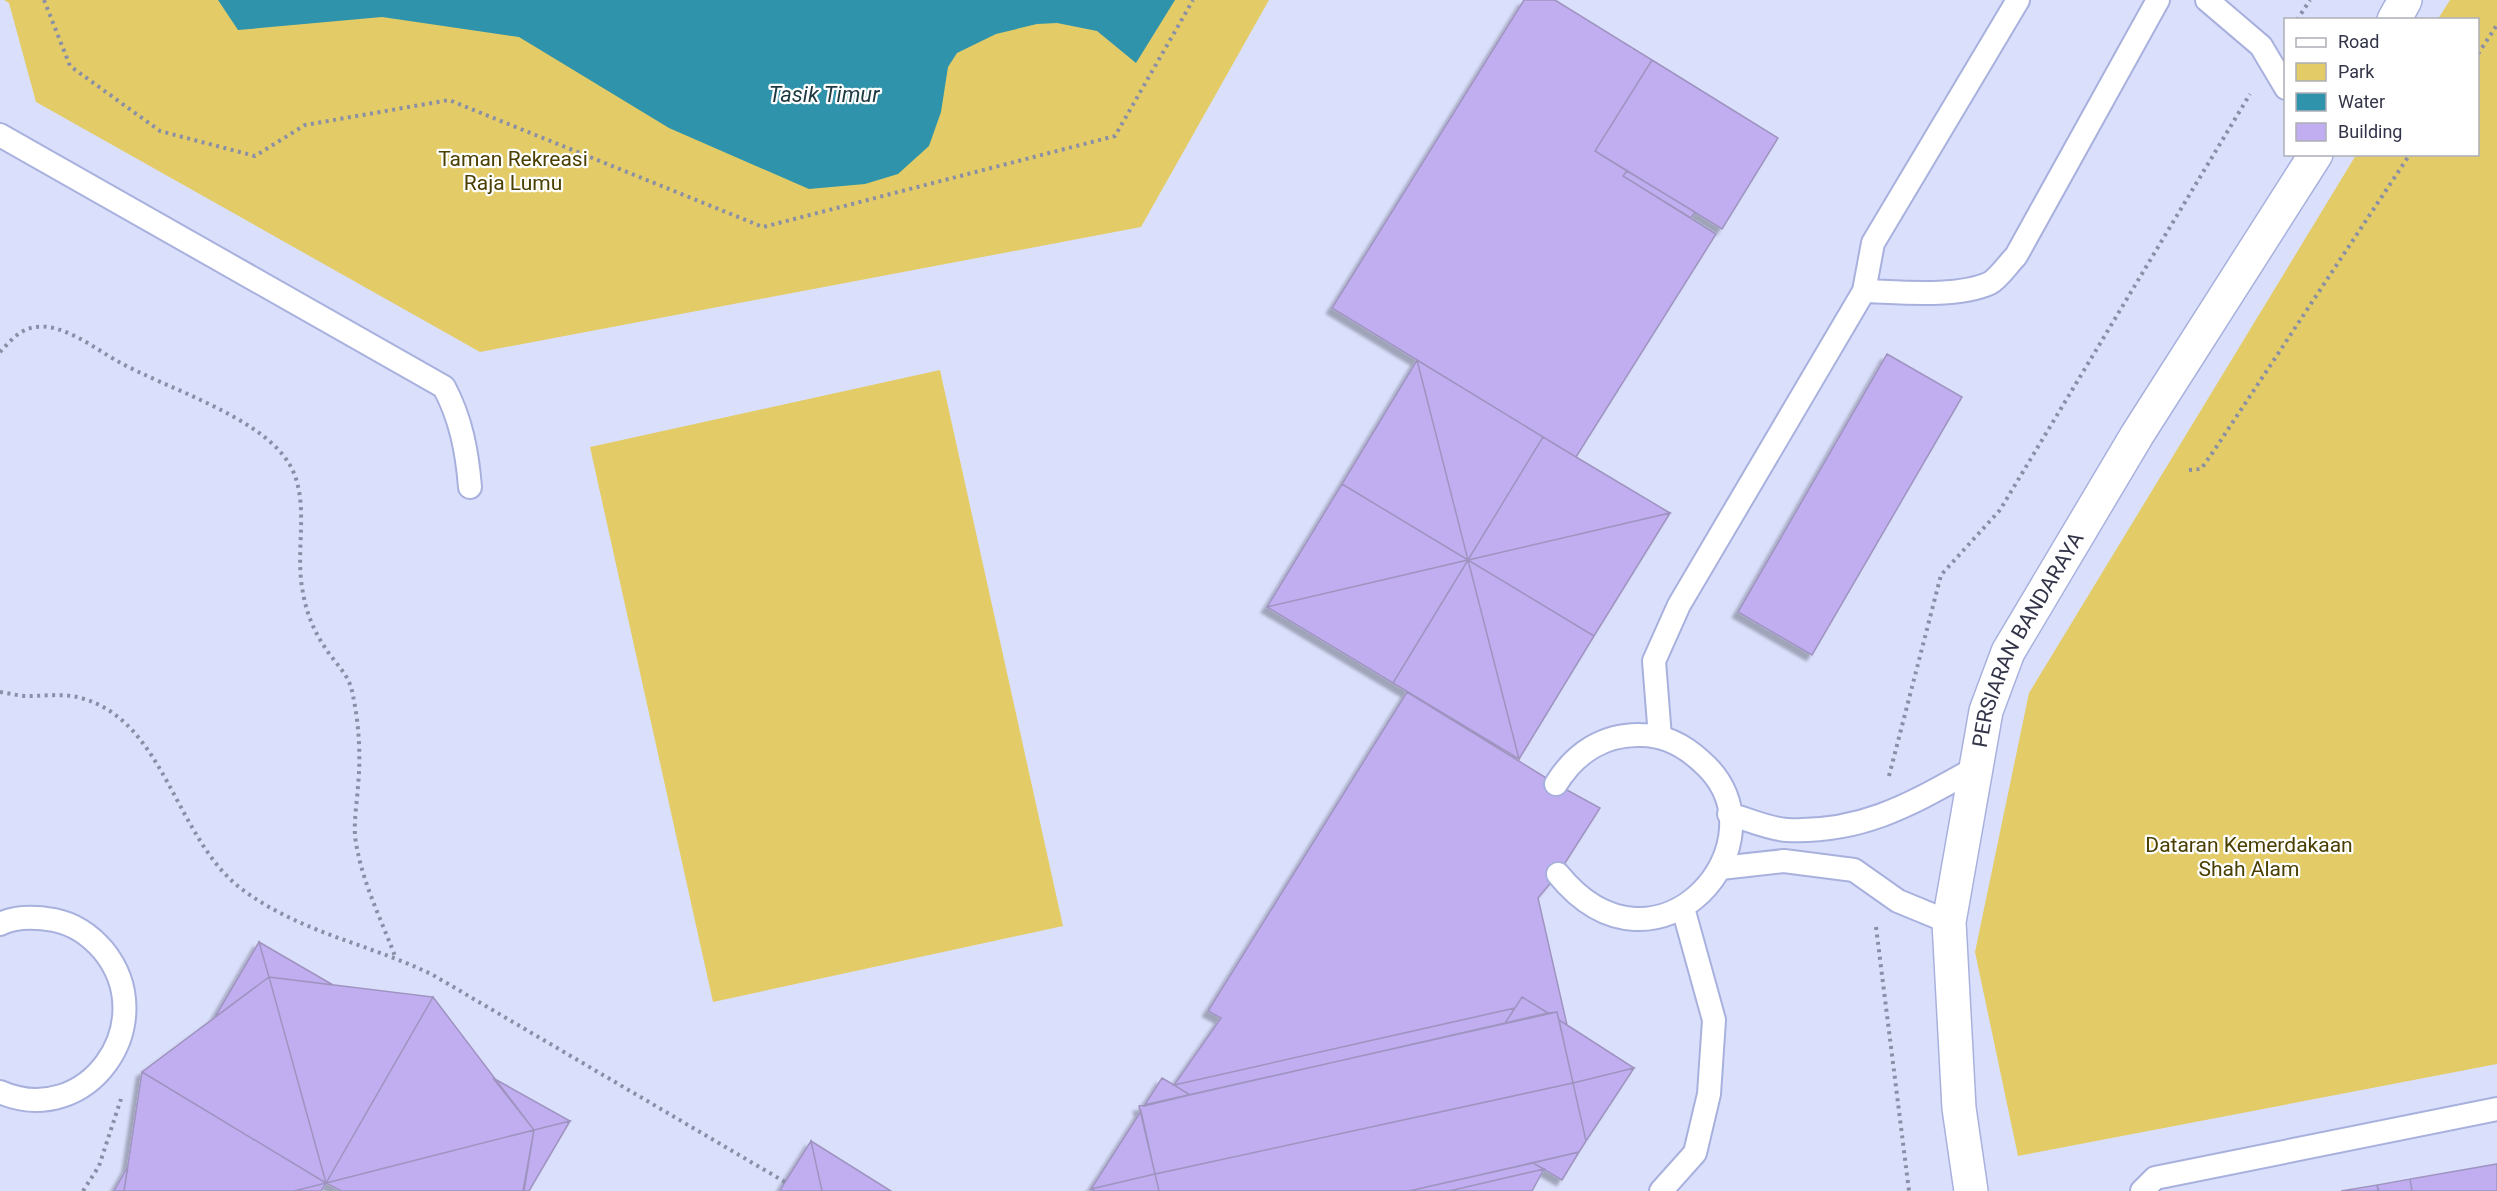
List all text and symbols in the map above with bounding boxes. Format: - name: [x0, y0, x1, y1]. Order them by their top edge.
- legend: [2284, 18, 2479, 156]
- text: Road: [2338, 31, 2379, 52]
- text: Park: [2338, 61, 2375, 82]
- water label: Tasik Timur: [769, 82, 880, 107]
- text: Water: [2338, 91, 2385, 112]
- text: Building: [2338, 121, 2402, 142]
- park label: Taman Rekreasi Raja Lumu: [438, 147, 588, 195]
- street label: PERSIARAN BANDARAYA: [1968, 528, 2089, 749]
- park label: Dataran Kemerdakaan Shah Alam: [2145, 833, 2353, 881]

